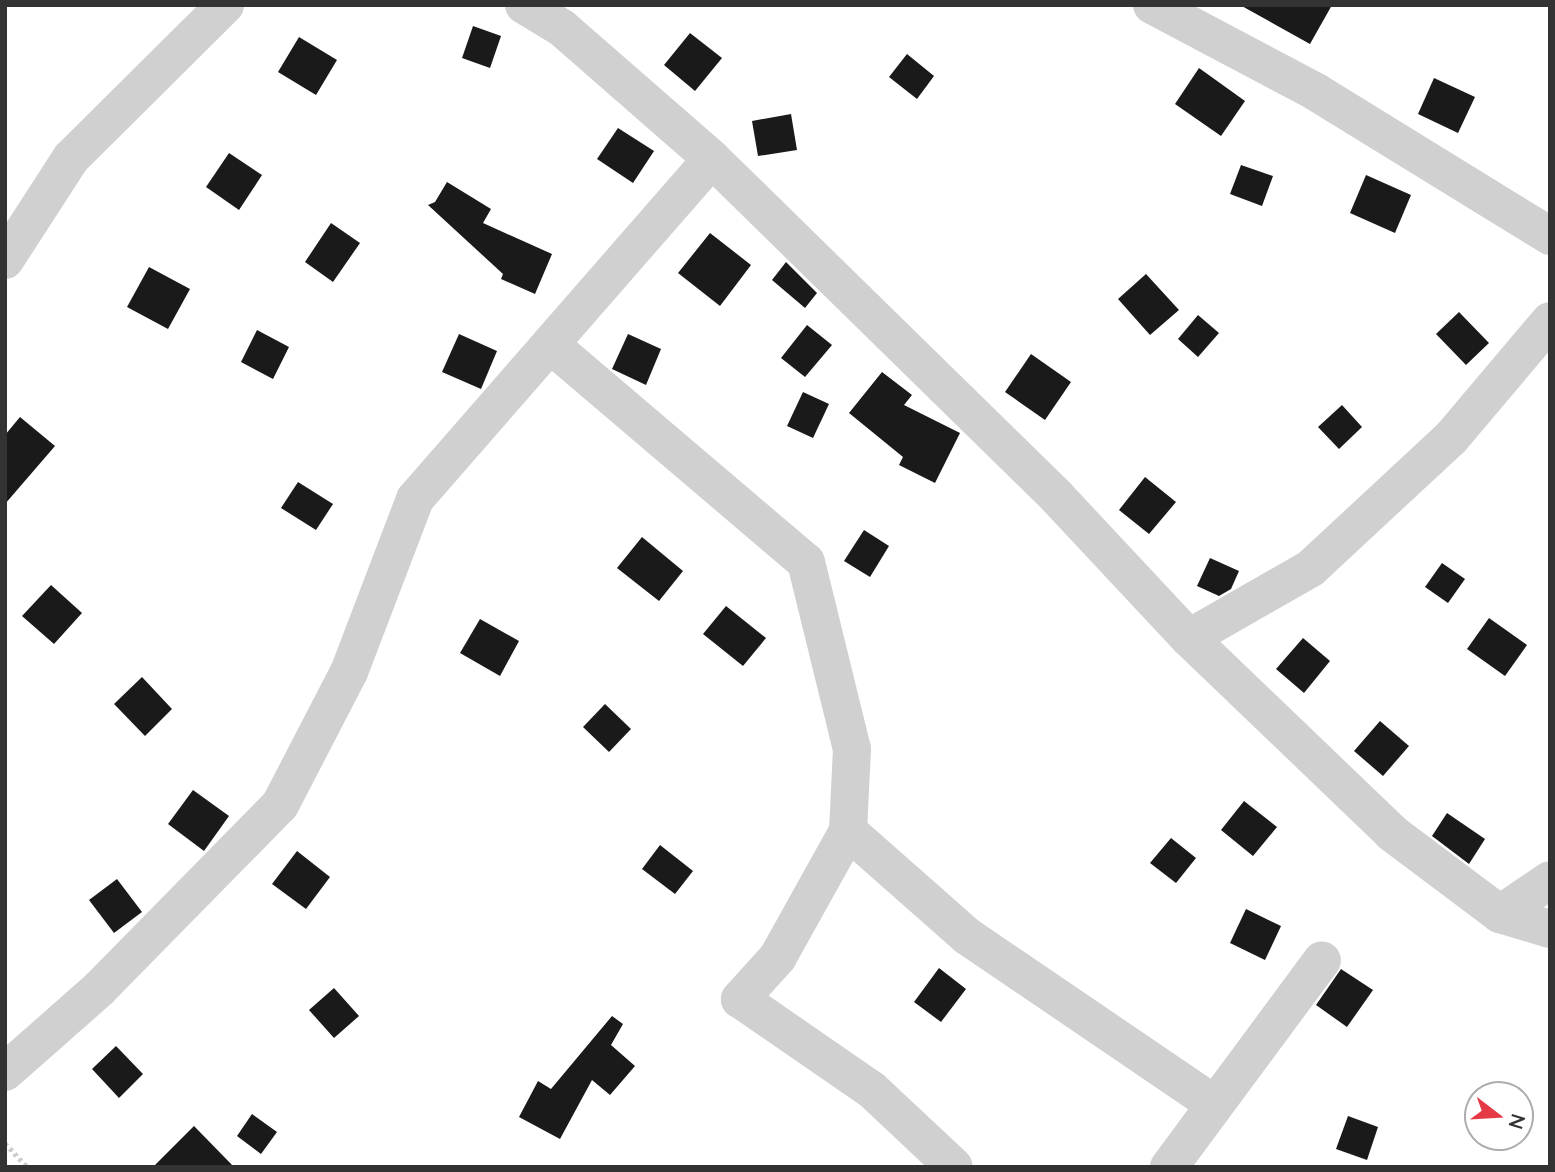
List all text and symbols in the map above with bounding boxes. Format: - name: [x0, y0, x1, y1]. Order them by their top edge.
- north arrow: [1464, 1081, 1534, 1151]
- text: N: [1505, 1111, 1531, 1132]

